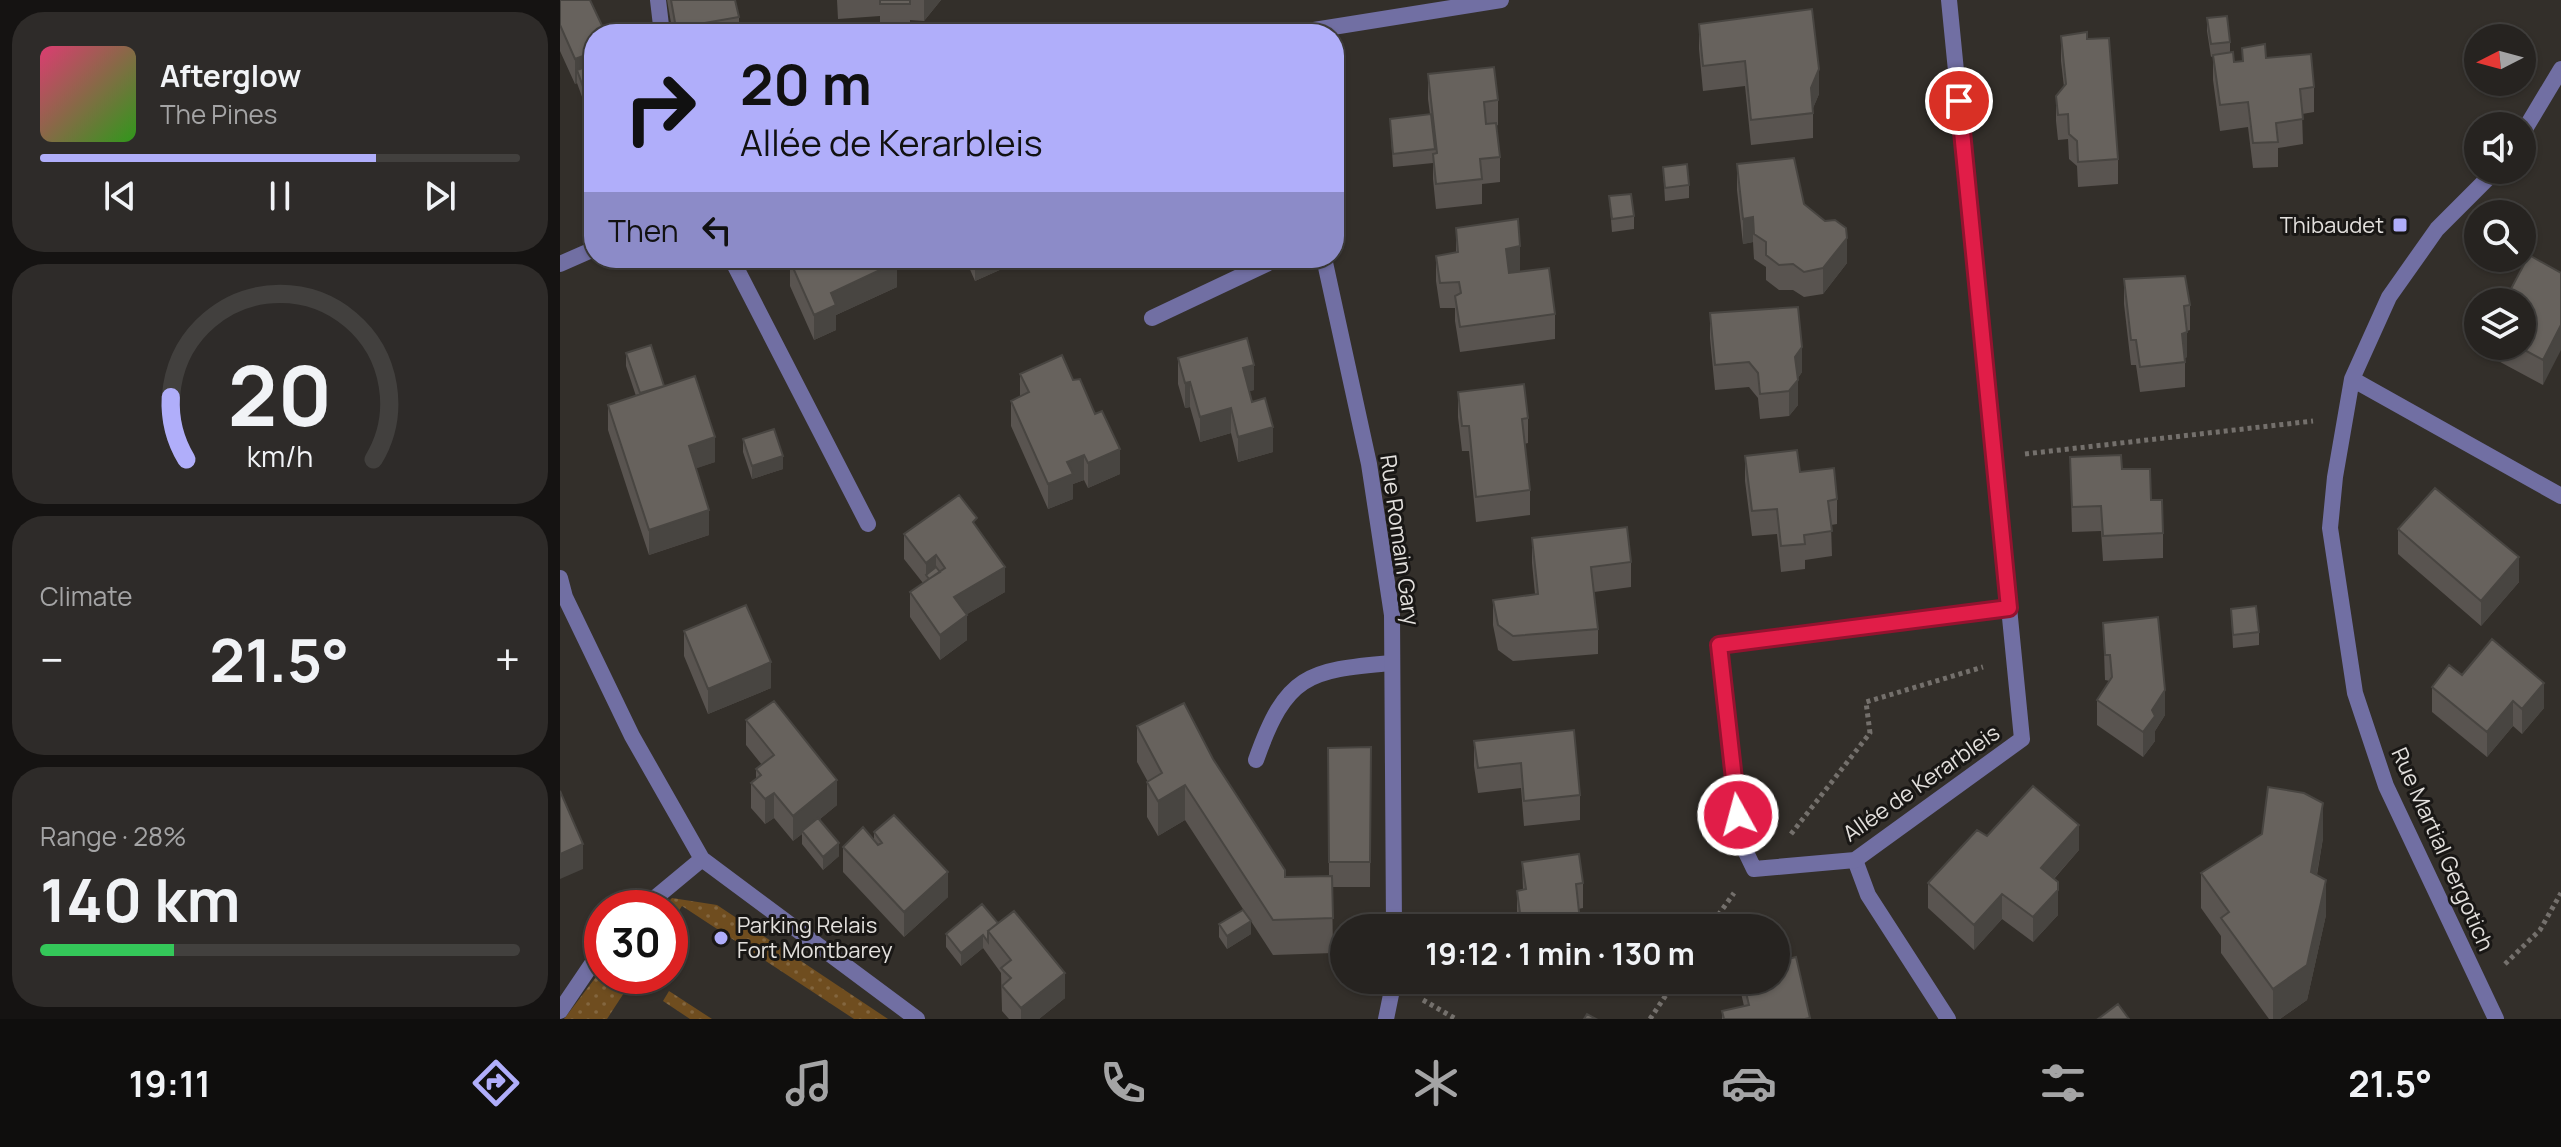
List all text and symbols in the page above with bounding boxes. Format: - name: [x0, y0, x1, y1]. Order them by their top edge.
- north arrow: [2464, 24, 2536, 96]
- map controls: [2464, 24, 2536, 360]
- text: 20 m: [740, 45, 872, 122]
- text: Afterglow: [160, 55, 301, 96]
- icon: right: [608, 56, 712, 160]
- pin: [1925, 67, 1993, 135]
- icon: arrive: [1937, 79, 1981, 123]
- text: The Pines: [160, 96, 277, 132]
- button: sound: [2464, 112, 2536, 184]
- text: Allée de Kerarbleis: [740, 118, 1043, 167]
- icon: previous: [98, 174, 142, 218]
- icon: pause: [258, 174, 302, 218]
- icon: next: [418, 174, 462, 218]
- button: search: [2464, 200, 2536, 272]
- icon: left: [695, 208, 739, 252]
- text: Then: [608, 210, 679, 251]
- place label: Thibaudet: [2280, 210, 2384, 240]
- marker: Thibaudet: [2391, 216, 2409, 234]
- button: layers: [2464, 288, 2536, 360]
- text: 20: [228, 336, 332, 450]
- text: km/h: [247, 437, 313, 476]
- street label: Rue Romain Gary: [1373, 453, 1427, 627]
- text: Climate: [40, 578, 132, 614]
- text: 21.5°: [209, 618, 349, 700]
- text: −: [40, 629, 64, 689]
- text: +: [495, 629, 520, 689]
- street label: Allée de Kerarbleis: [1837, 718, 2005, 848]
- street label: Rue Martial Gergotich: [2385, 743, 2501, 955]
- position arrow: [1696, 773, 1780, 857]
- text: Range · 28%: [40, 818, 187, 854]
- text: 140 km: [40, 858, 241, 940]
- speed limit sign: 30: [584, 890, 688, 994]
- place label: Parking Relais Fort Montbarey: [737, 910, 893, 965]
- marker: Parking Relais Fort Montbarey: [712, 929, 730, 947]
- text: 19:12 · 1 min · 130 m: [1425, 933, 1695, 974]
- icon: directions: [468, 1055, 524, 1111]
- icon: music: [781, 1055, 837, 1111]
- icon: phone: [1095, 1055, 1151, 1111]
- icon: climate: [1408, 1055, 1464, 1111]
- icon: car: [1721, 1055, 1777, 1111]
- icon: filters: [2035, 1055, 2091, 1111]
- text: 19:11: [129, 1059, 211, 1108]
- text: 21.5°: [2348, 1059, 2432, 1108]

